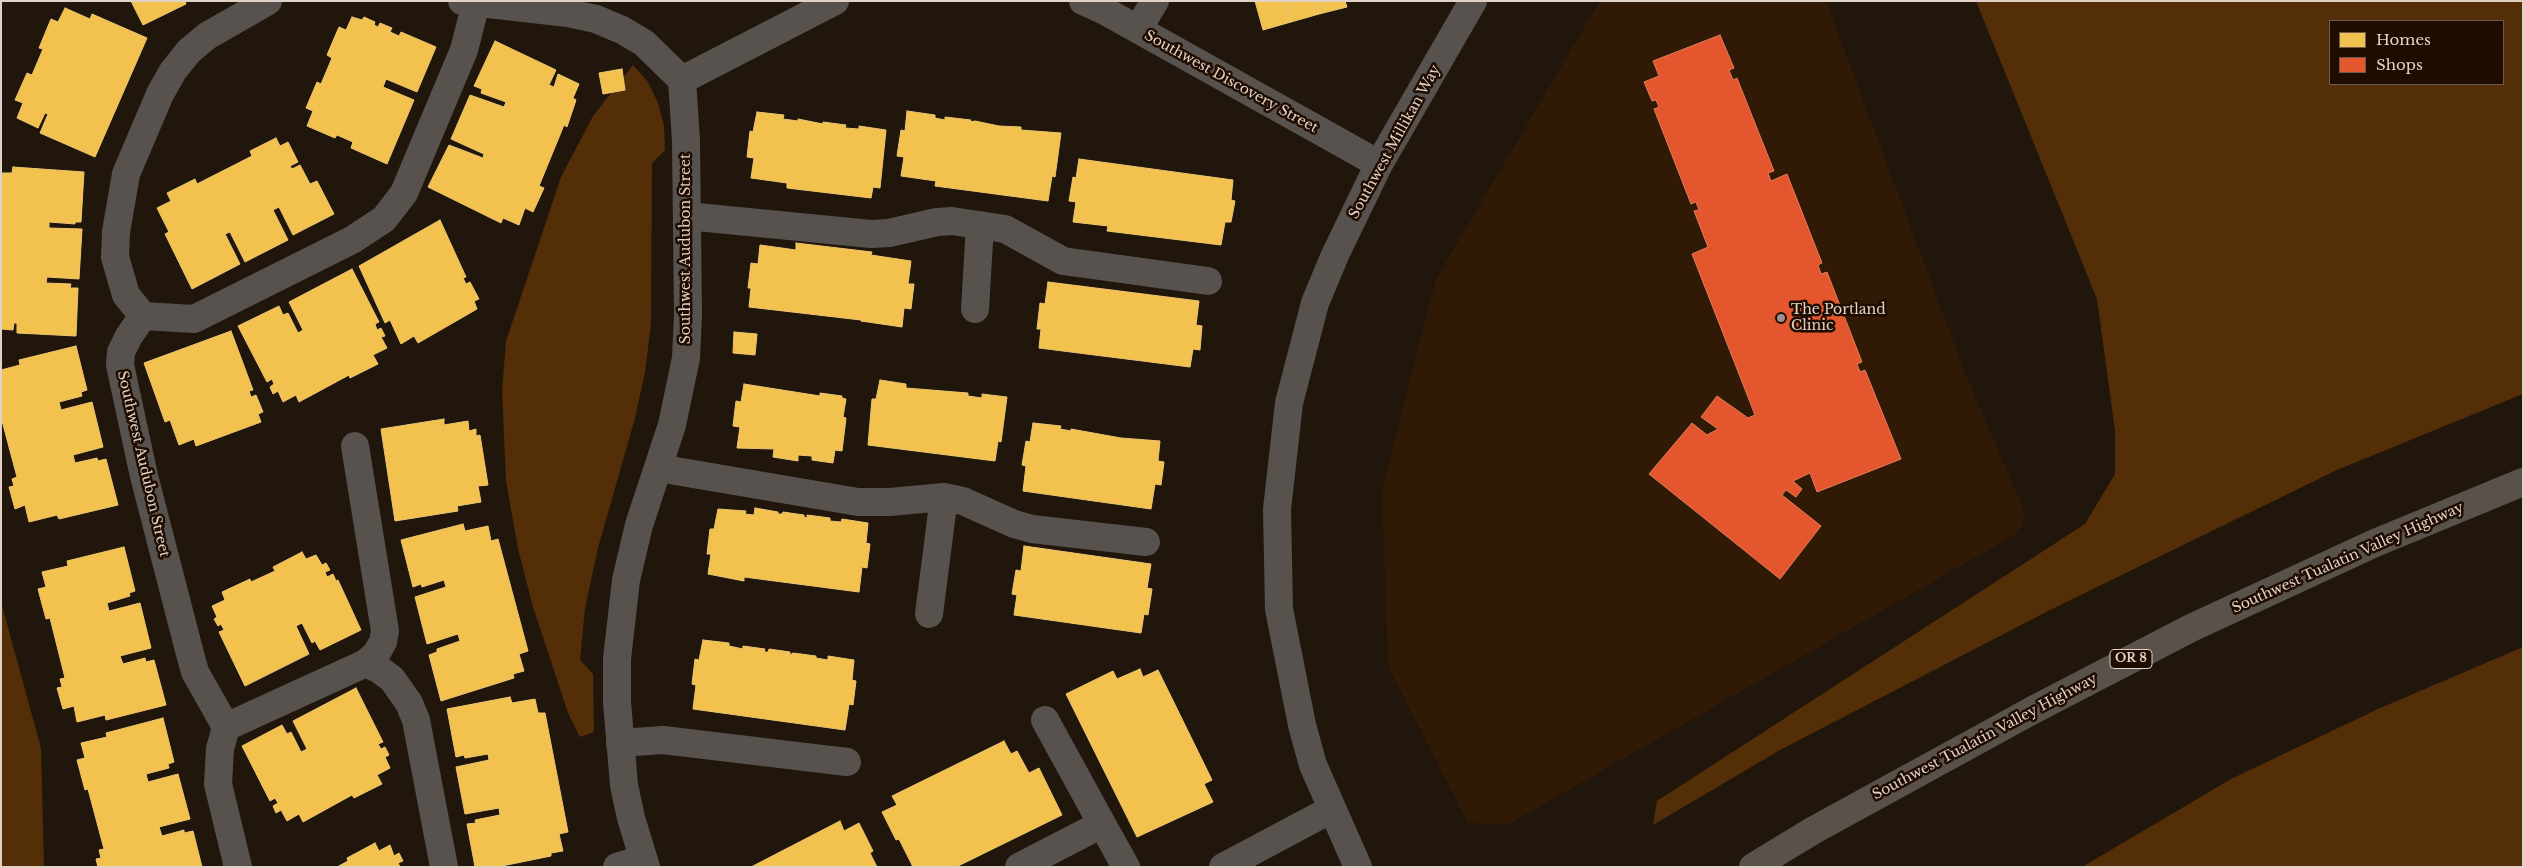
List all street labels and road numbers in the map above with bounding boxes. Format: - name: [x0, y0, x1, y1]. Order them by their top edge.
- street label: Southwest Discovery Street: [1141, 27, 1321, 137]
- street label: Southwest Millikan Way: [1346, 62, 1444, 222]
- street label: Southwest Audubon Street: [678, 154, 694, 344]
- street label: Southwest Audubon Street: [113, 369, 173, 559]
- street label: Southwest Tualatin Valley Highway: [2229, 499, 2467, 617]
- road number: OR 8: [2110, 650, 2152, 669]
- street label: Southwest Tualatin Valley Highway: [1870, 670, 2100, 804]

